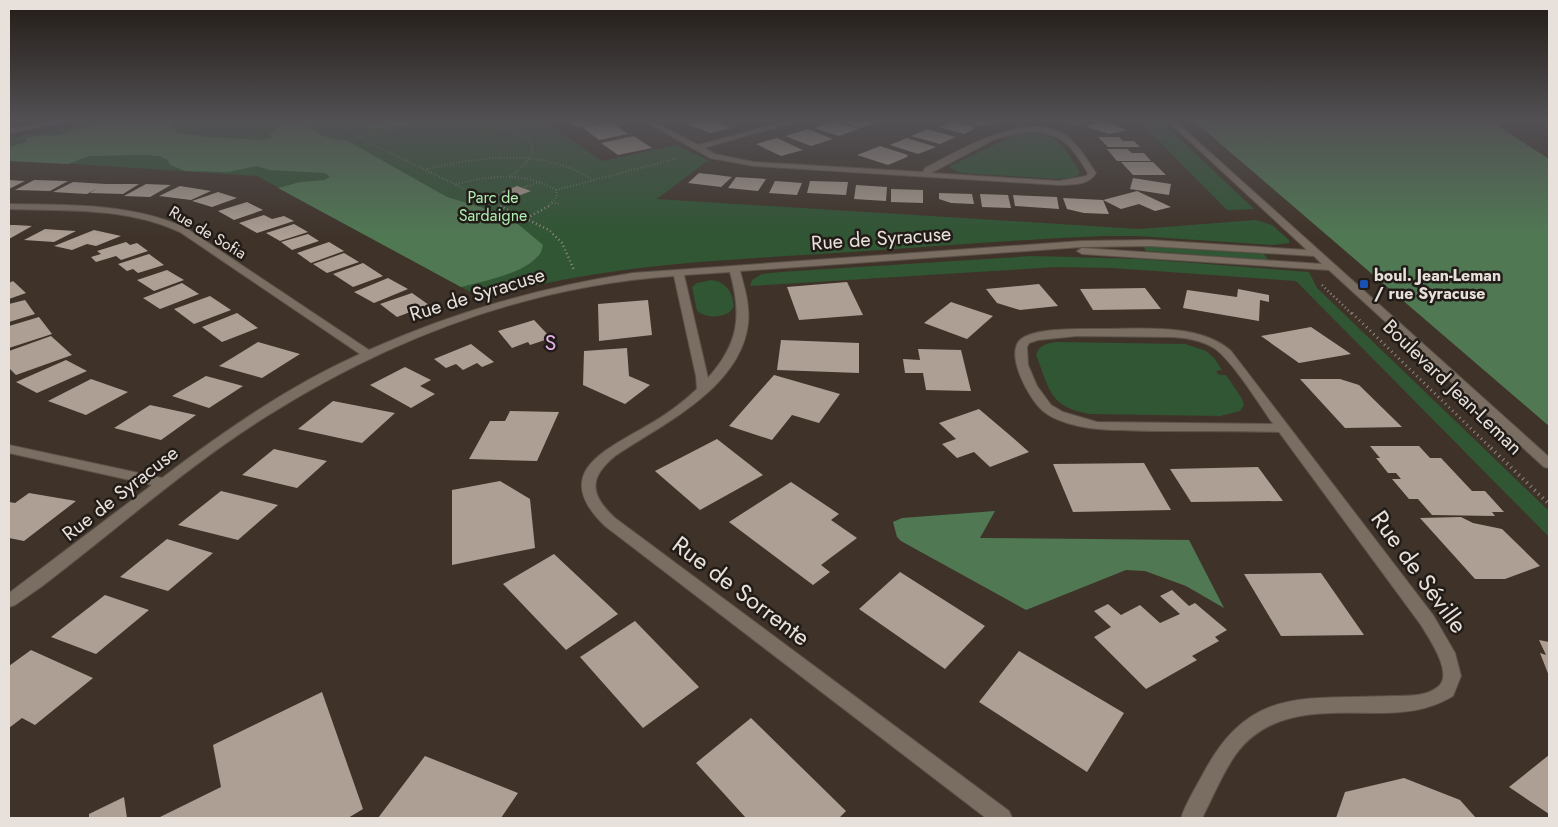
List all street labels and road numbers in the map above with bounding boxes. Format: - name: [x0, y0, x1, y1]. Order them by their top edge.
- street label: Rue de Sofia: [165, 200, 251, 265]
- street label: Rue de Syracuse: [810, 219, 952, 258]
- street label: Rue de Syracuse: [406, 260, 549, 329]
- street label: Boulevard Jean-Leman: [1376, 313, 1529, 462]
- street label: Rue de Syracuse: [56, 439, 185, 548]
- street label: Rue de Séville: [1363, 503, 1476, 640]
- street label: Rue de Sorrente: [665, 527, 817, 654]

